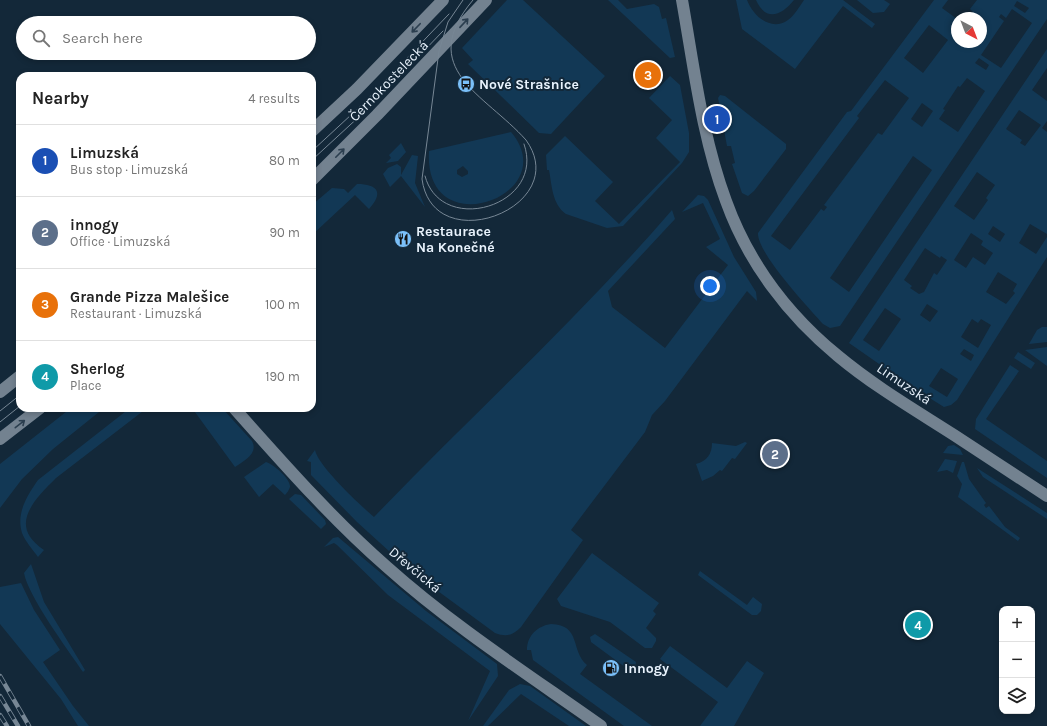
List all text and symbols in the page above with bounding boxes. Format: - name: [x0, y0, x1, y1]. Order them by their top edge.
- north arrow: [951, 12, 987, 48]
- search box: [16, 16, 316, 60]
- one-way arrow: [459, 19, 468, 29]
- one-way arrow: [411, 23, 421, 33]
- icon: search: [30, 27, 52, 49]
- text: Search here: [62, 29, 143, 47]
- street label: Černokostelecká: [346, 37, 432, 125]
- pin: 3: [635, 60, 661, 90]
- bus stop icon: Nové Strašnice: [456, 74, 476, 94]
- place label: Nové Strašnice: [479, 76, 579, 93]
- text: Nearby: [32, 88, 89, 108]
- text: 4 results: [248, 91, 300, 106]
- pin: 1: [704, 104, 730, 134]
- text: Limuzská: [70, 144, 139, 162]
- one-way arrow: [335, 148, 345, 158]
- text: 1: [43, 153, 47, 168]
- text: 80 m: [269, 153, 300, 168]
- text: Bus stop · Limuzská: [70, 162, 188, 177]
- text: innogy: [70, 216, 119, 234]
- place label: Restaurace Na Konečné: [416, 223, 495, 256]
- text: 2: [41, 225, 49, 240]
- text: 90 m: [269, 225, 300, 240]
- restaurant icon: Restaurace Na Konečné: [393, 229, 413, 249]
- text: Office · Limuzská: [70, 234, 171, 249]
- your location: [700, 276, 720, 296]
- text: Grande Pizza Malešice: [70, 288, 229, 306]
- text: 3: [41, 297, 49, 312]
- text: 100 m: [265, 297, 300, 312]
- text: Restaurant · Limuzská: [70, 306, 202, 321]
- text: Sherlog: [70, 360, 125, 378]
- street label: Limuzská: [874, 360, 934, 408]
- text: 4: [41, 369, 49, 384]
- text: 190 m: [265, 369, 300, 384]
- text: Place: [70, 378, 101, 393]
- one-way arrow: [15, 419, 26, 428]
- pin: 2: [762, 439, 788, 469]
- street label: Dřevčická: [386, 543, 444, 597]
- map controls: [999, 606, 1035, 714]
- button: +: [999, 606, 1035, 642]
- pin: 4: [905, 610, 931, 640]
- button: −: [999, 642, 1035, 678]
- fuel station icon: Innogy: [601, 658, 621, 678]
- place label: Innogy: [624, 660, 669, 677]
- button: layers: [999, 678, 1035, 714]

